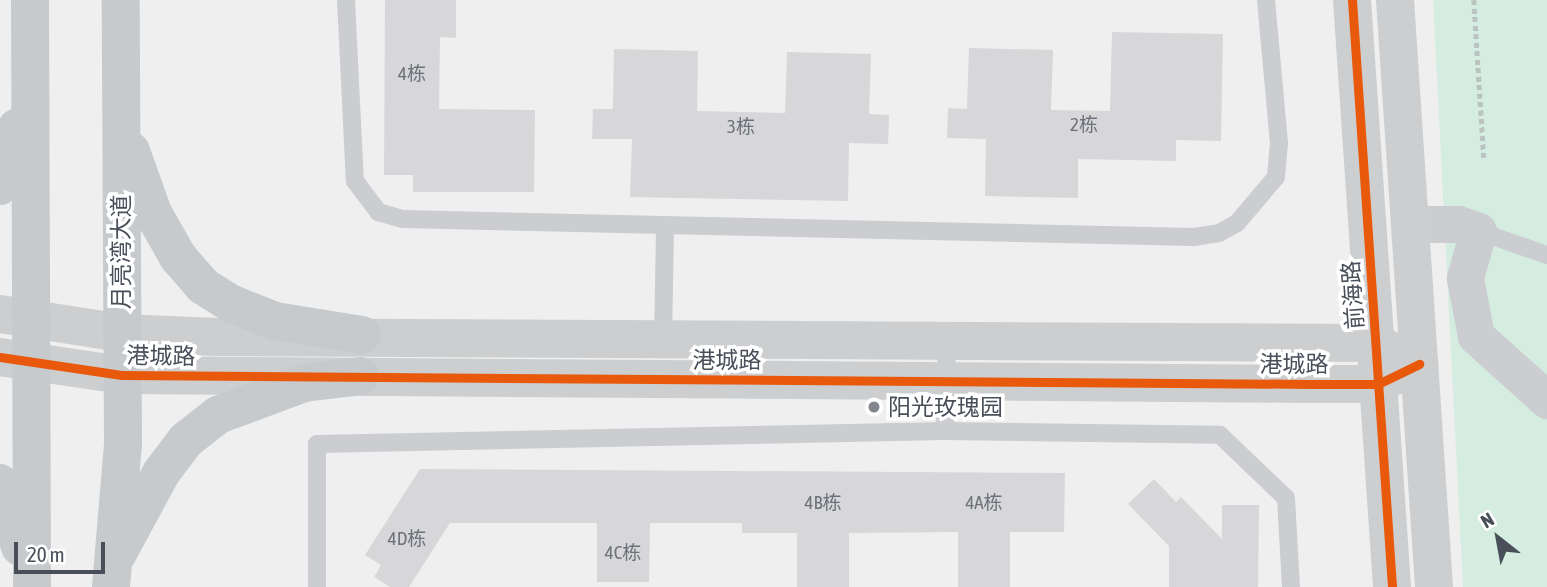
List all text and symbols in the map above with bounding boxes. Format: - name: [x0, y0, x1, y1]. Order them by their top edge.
- house number: 4栋: [398, 63, 426, 85]
- house number: 2栋: [1070, 114, 1098, 136]
- house number: 3栋: [727, 116, 755, 138]
- street label: 月亮湾大道: [107, 195, 135, 309]
- street label: 前海路: [1337, 260, 1369, 330]
- street label: 港城路: [126, 342, 196, 370]
- street label: 港城路: [693, 346, 761, 374]
- street label: 港城路: [1260, 350, 1328, 378]
- place label: 阳光玫瑰园: [888, 393, 1003, 421]
- marker: 阳光玫瑰园: [866, 399, 882, 415]
- house number: 4B栋: [805, 492, 841, 514]
- house number: 4A栋: [965, 492, 1003, 514]
- north arrow: [1463, 503, 1533, 573]
- text: N: [1477, 508, 1498, 532]
- scale bar: [18, 528, 108, 572]
- house number: 4D栋: [388, 528, 426, 550]
- text: 20 m: [27, 542, 65, 566]
- house number: 4C栋: [605, 542, 641, 564]

